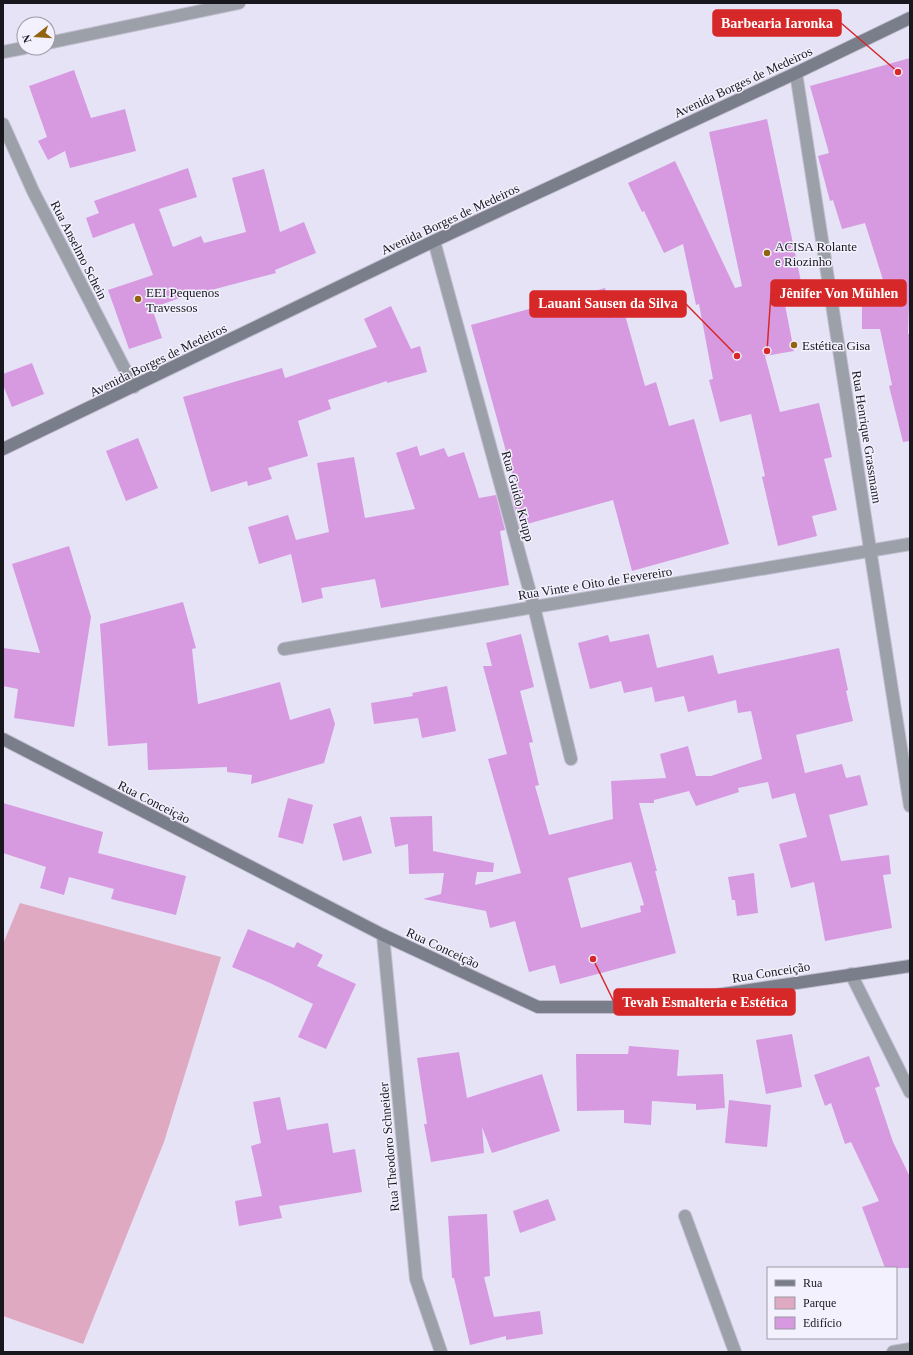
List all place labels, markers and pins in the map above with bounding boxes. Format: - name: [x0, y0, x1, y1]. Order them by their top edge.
- callout: Barbearia Iaronka: [713, 10, 841, 36]
- place label: ACISA Rolante e Riozinho: [775, 239, 857, 269]
- marker: ACISA Rolante e Riozinho: [762, 248, 772, 258]
- callout: Jênifer Von Mühlen: [771, 280, 906, 306]
- place label: EEI Pequenos Travessos: [146, 285, 219, 315]
- callout: Lauani Sausen da Silva: [530, 291, 686, 317]
- marker: EEI Pequenos Travessos: [133, 294, 143, 304]
- place label: Estética Gisa: [802, 338, 870, 353]
- marker: Estética Gisa: [789, 340, 799, 350]
- callout: Tevah Esmalteria e Estética: [614, 989, 795, 1015]

